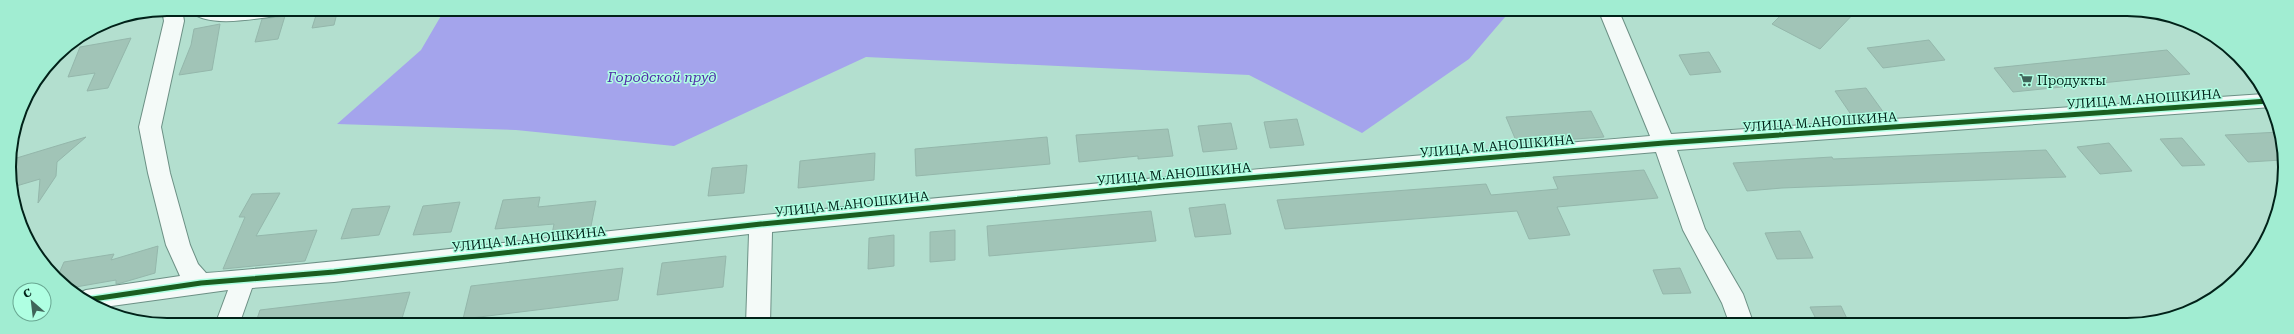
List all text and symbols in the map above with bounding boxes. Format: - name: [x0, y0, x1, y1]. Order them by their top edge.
- water label: Городской пруд: [607, 69, 716, 85]
- supermarket icon: Продукты: [2018, 72, 2034, 88]
- place label: Продукты: [2037, 73, 2106, 88]
- street label: УЛИЦА М.АНОШКИНА: [2067, 86, 2221, 112]
- street label: УЛИЦА М.АНОШКИНА: [1743, 109, 1897, 135]
- street label: УЛИЦА М.АНОШКИНА: [1419, 132, 1575, 160]
- street label: УЛИЦА М.АНОШКИНА: [1096, 160, 1252, 188]
- street label: УЛИЦА М.АНОШКИНА: [774, 188, 930, 220]
- street label: УЛИЦА М.АНОШКИНА: [451, 223, 607, 255]
- north arrow: [12, 282, 52, 322]
- text: С: [21, 286, 34, 301]

